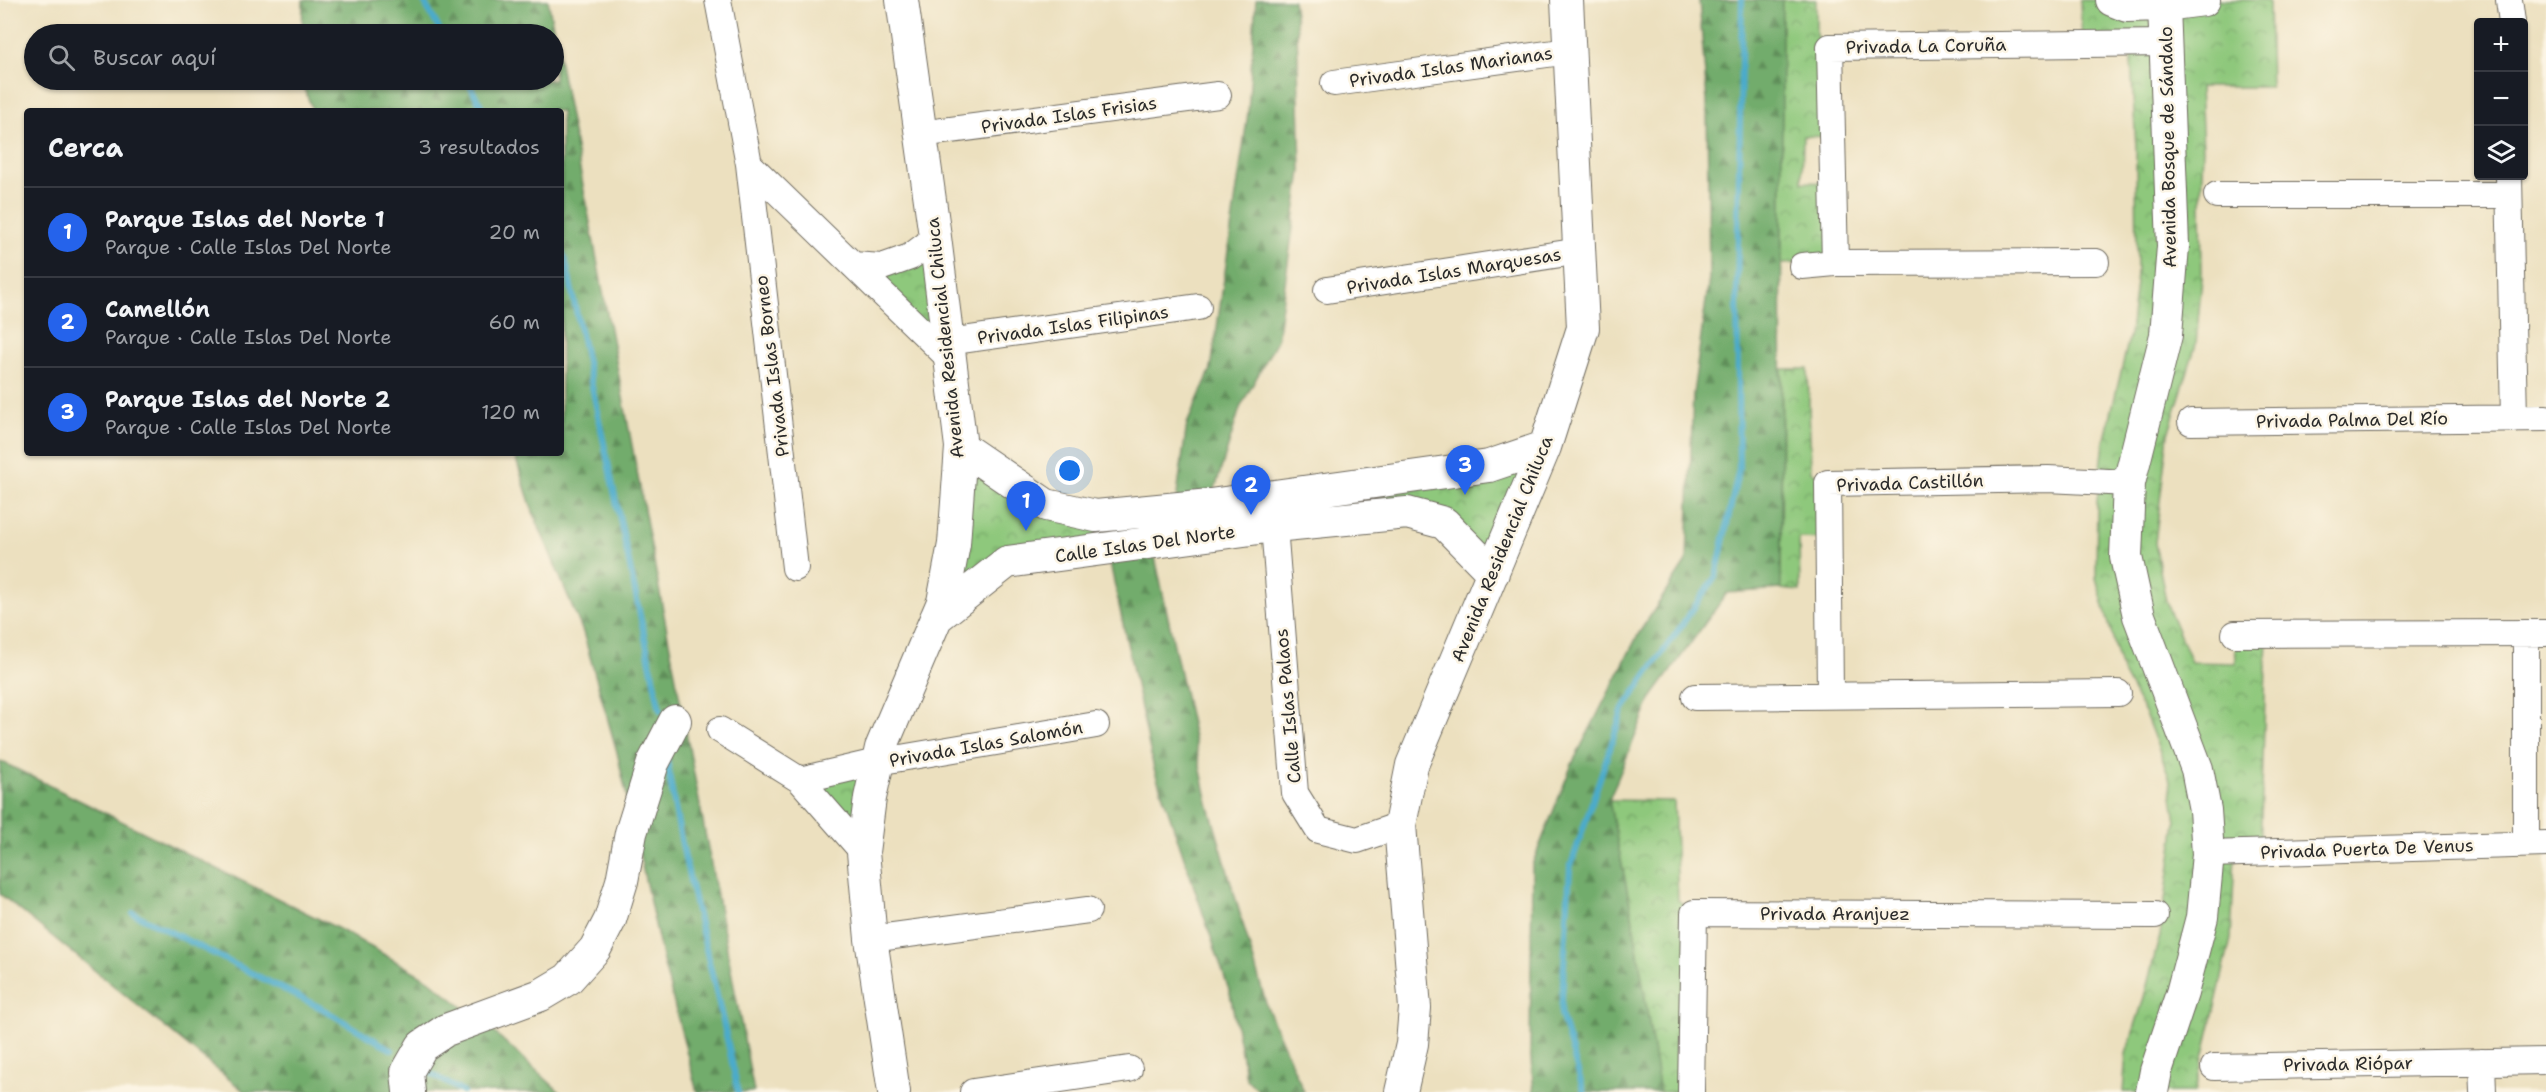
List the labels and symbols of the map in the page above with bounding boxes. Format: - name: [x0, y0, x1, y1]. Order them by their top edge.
- street label: Avenida Bosque de Sándalo: [2154, 26, 2182, 268]
- street label: Privada La Coruña: [1845, 33, 2007, 59]
- street label: Privada Islas Marianas: [1348, 41, 1554, 93]
- street label: Privada Islas Frisias: [980, 91, 1158, 139]
- street label: Avenida Residencial Chiluca: [920, 216, 970, 460]
- street label: Privada Islas Marquesas: [1345, 242, 1563, 300]
- street label: Privada Islas Borneo: [749, 274, 795, 458]
- street label: Privada Islas Filipinas: [976, 300, 1170, 350]
- street label: Privada Palma Del Río: [2256, 406, 2448, 434]
- street label: Avenida Residencial Chiluca: [1445, 432, 1559, 666]
- pin: 3: [1446, 446, 1484, 495]
- your location: [1055, 456, 1084, 485]
- pin: 2: [1232, 466, 1270, 515]
- street label: Privada Castillón: [1836, 468, 1984, 498]
- pin: 1: [1006, 482, 1046, 531]
- street label: Calle Islas Del Norte: [1053, 519, 1237, 569]
- street label: Calle Islas Palaos: [1269, 628, 1307, 784]
- street label: Privada Islas Salomón: [887, 715, 1085, 773]
- street label: Privada Puerta De Venus: [2260, 833, 2474, 865]
- street label: Privada Aranjuez: [1760, 902, 1910, 926]
- street label: Privada Riópar: [2283, 1051, 2413, 1077]

